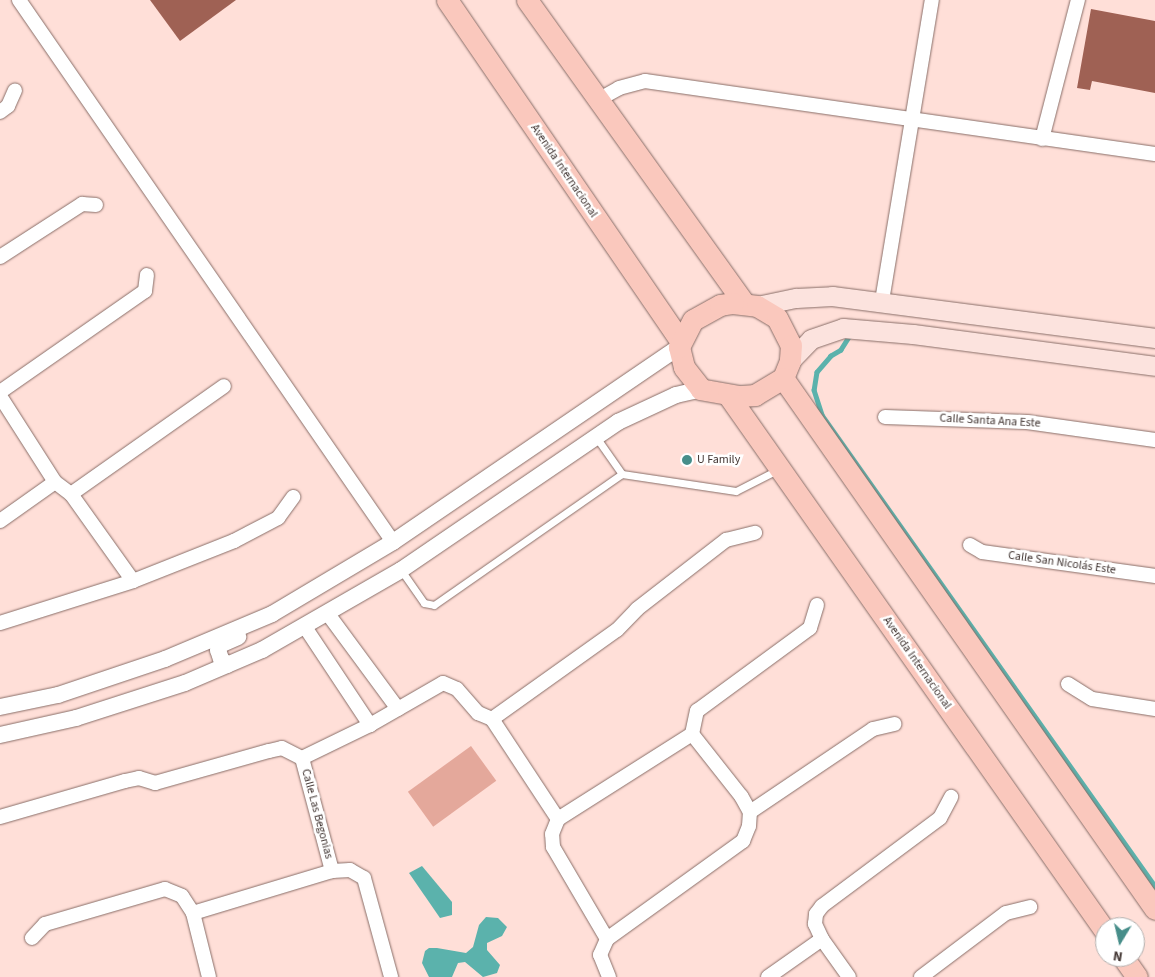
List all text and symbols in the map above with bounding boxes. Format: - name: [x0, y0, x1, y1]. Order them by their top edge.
- street label: Avenida Internacional: [527, 122, 601, 220]
- street label: Calle Santa Ana Este: [939, 411, 1041, 431]
- place label: U Family: [697, 453, 740, 467]
- marker: U Family: [681, 454, 693, 466]
- street label: Calle San Nicolás Este: [1007, 548, 1117, 578]
- street label: Avenida Internacional: [880, 614, 954, 712]
- street label: Calle Las Begonias: [298, 767, 336, 861]
- north arrow: [1095, 917, 1145, 967]
- text: N: [1112, 945, 1124, 966]

